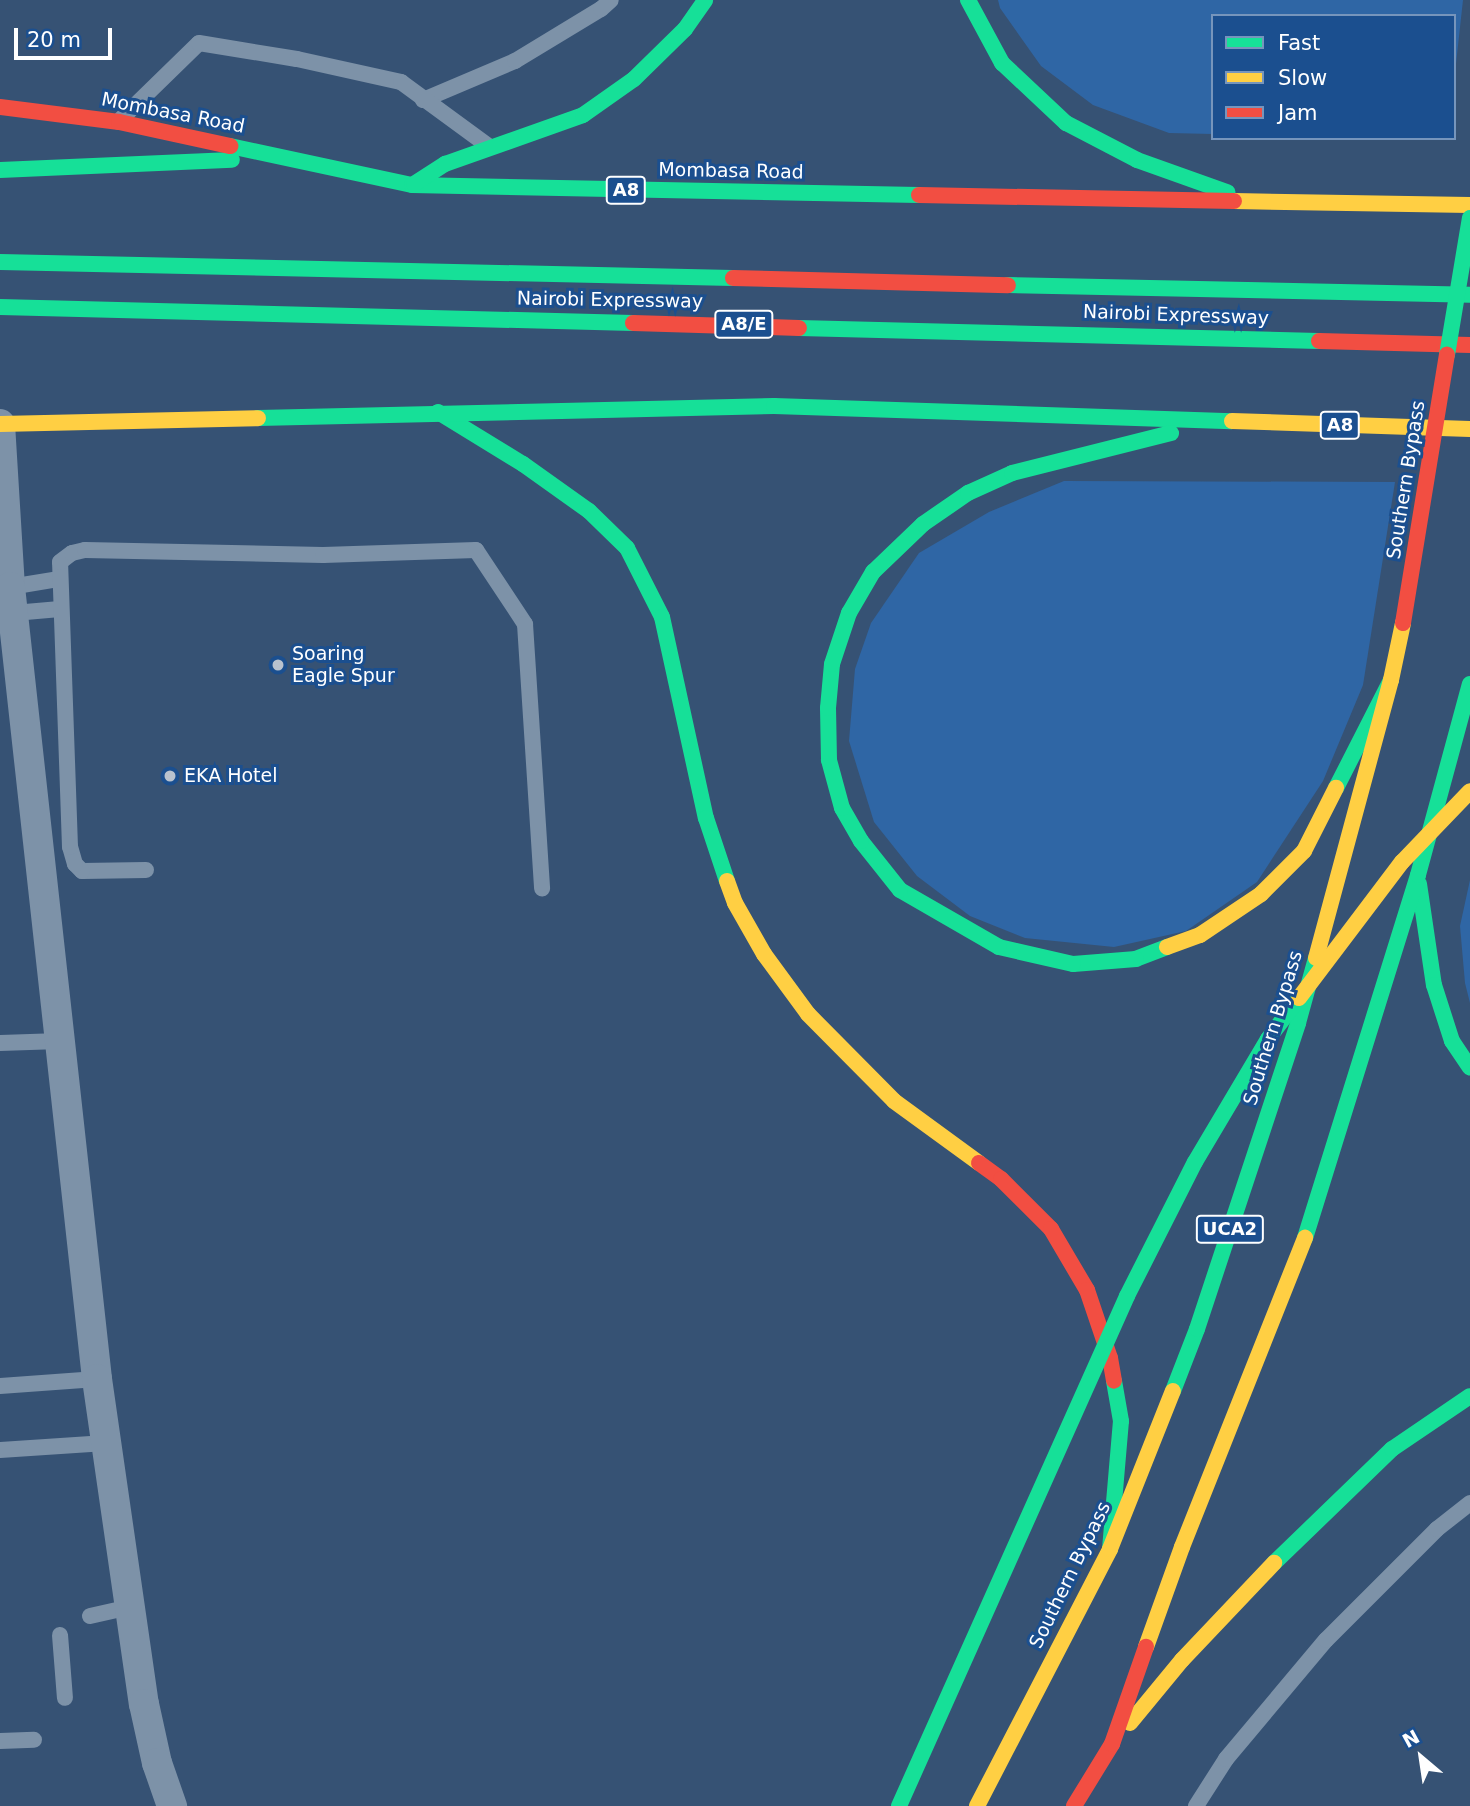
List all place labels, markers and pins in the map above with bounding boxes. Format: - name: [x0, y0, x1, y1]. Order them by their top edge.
- place label: Soaring Eagle Spur: [292, 643, 395, 687]
- marker: Soaring Eagle Spur: [270, 657, 286, 673]
- place label: EKA Hotel: [184, 765, 277, 787]
- marker: EKA Hotel: [162, 768, 178, 784]

